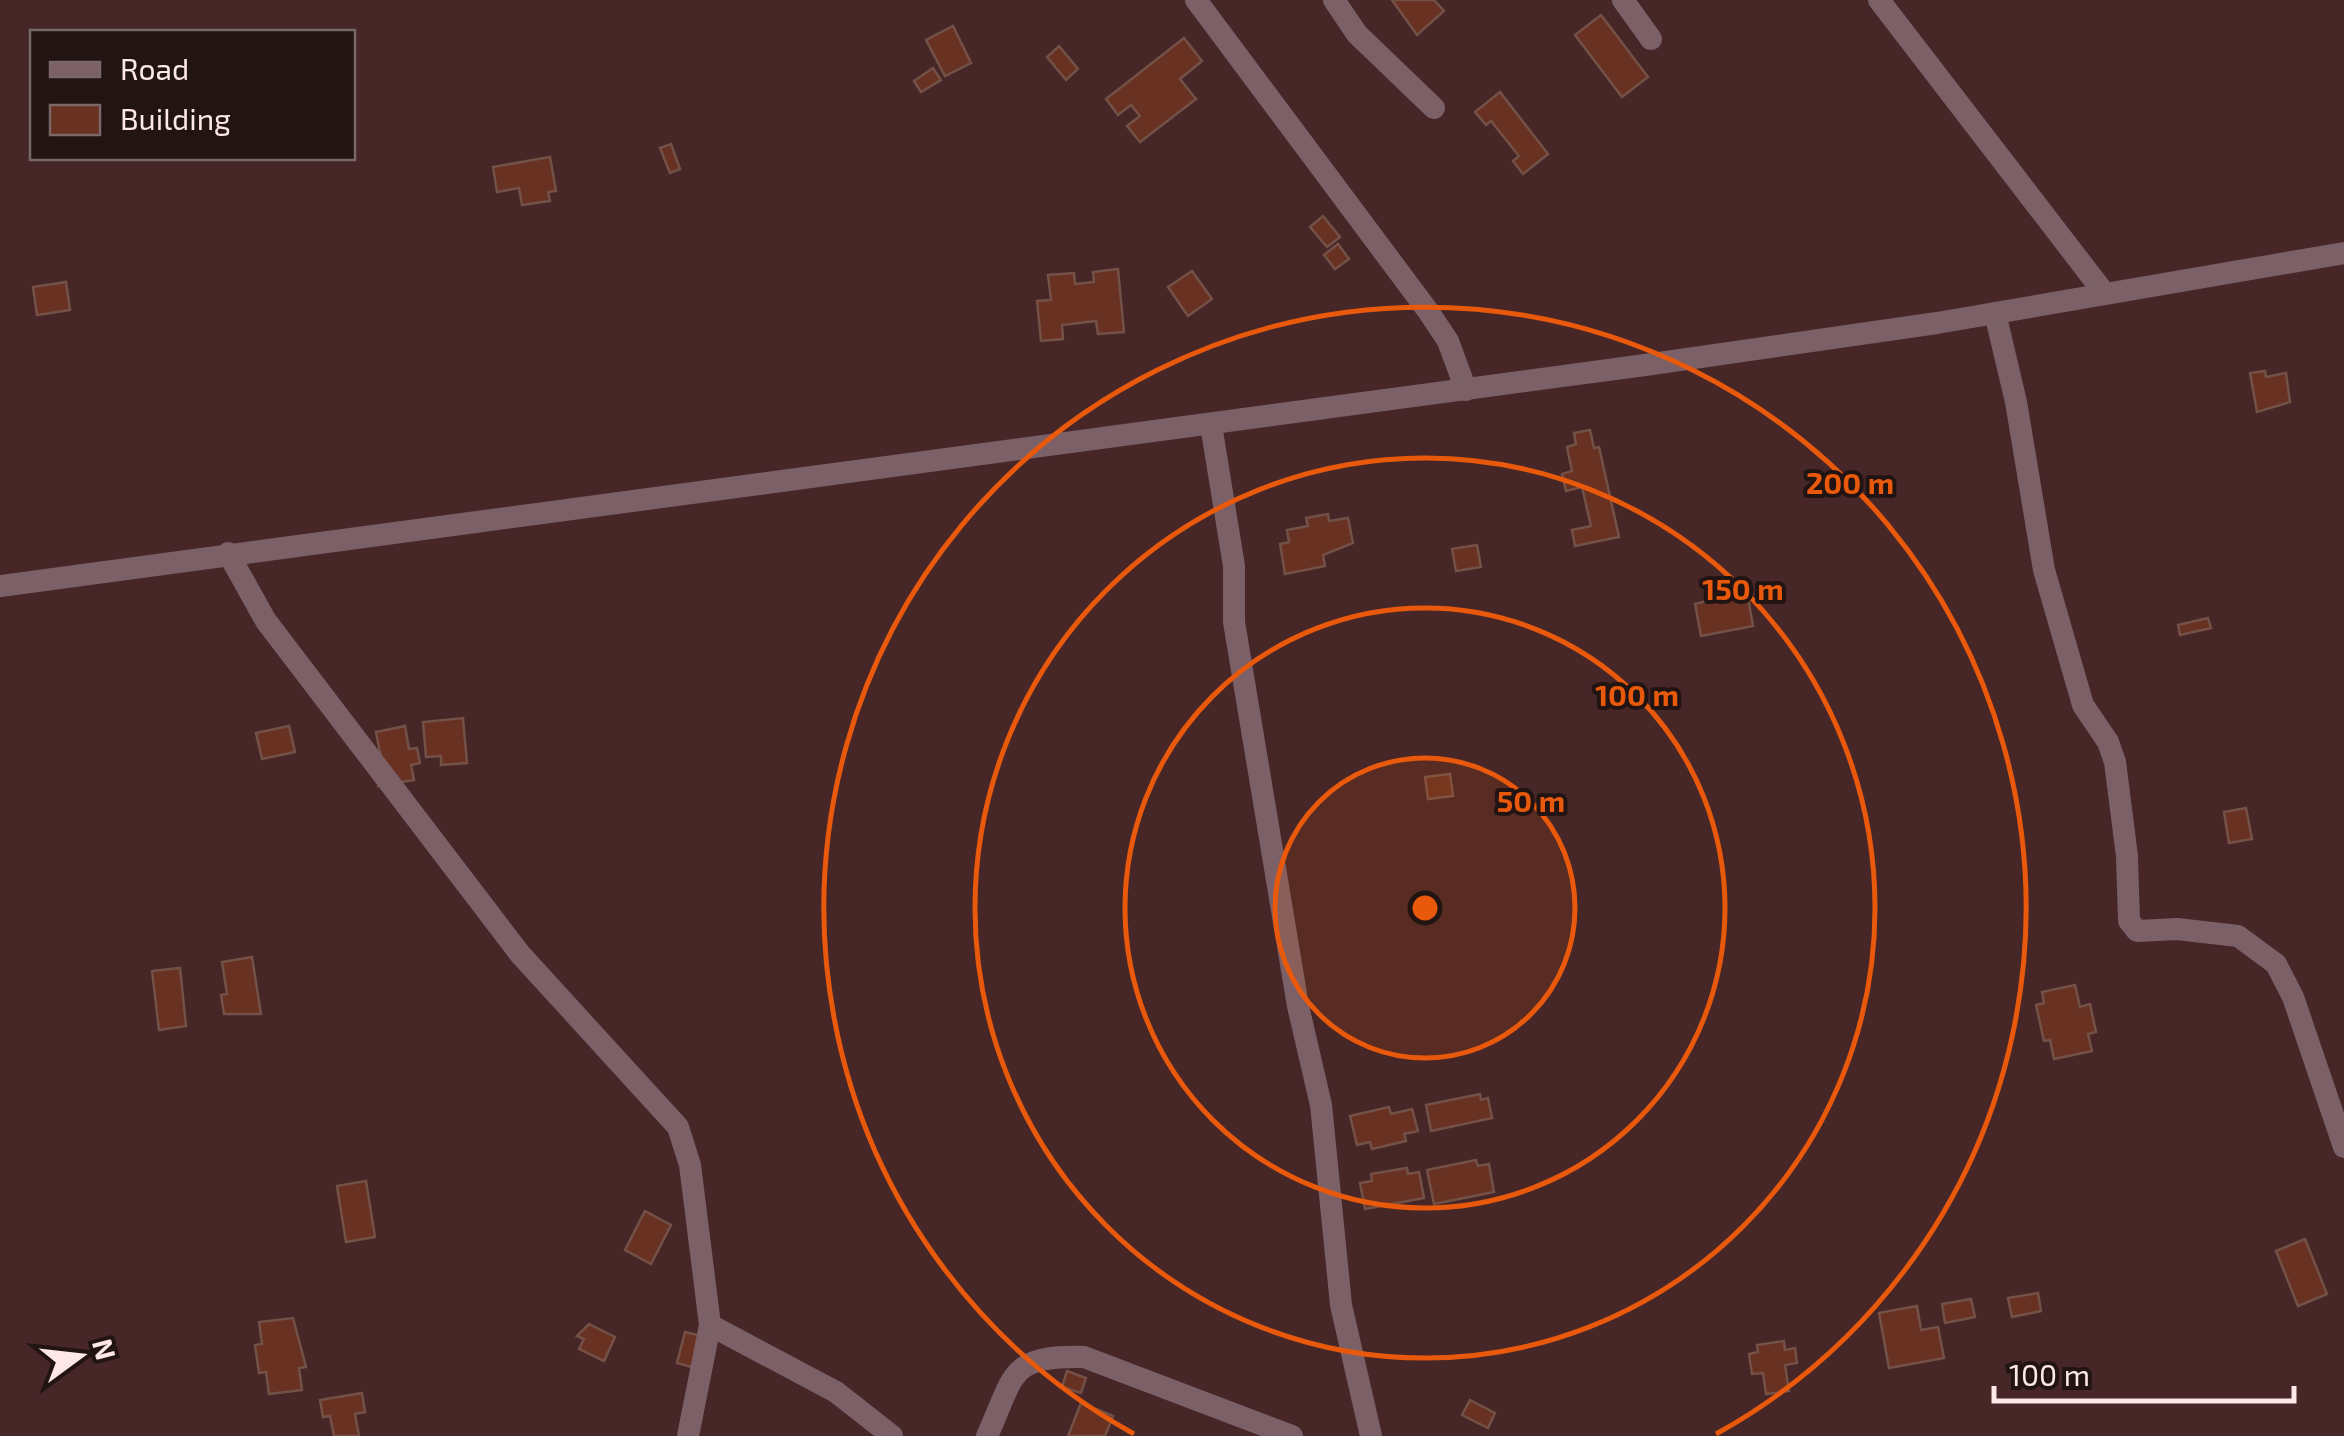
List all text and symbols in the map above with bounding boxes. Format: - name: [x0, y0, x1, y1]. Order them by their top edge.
- legend: [30, 30, 355, 160]
- text: Road: [120, 50, 189, 86]
- text: Building: [120, 100, 231, 136]
- text: 200 m: [1806, 464, 1894, 500]
- text: 150 m: [1702, 570, 1784, 606]
- text: 100 m: [1595, 676, 1679, 712]
- text: 50 m: [1497, 782, 1565, 818]
- centre of rings: [1407, 890, 1443, 926]
- north arrow: [30, 1306, 130, 1406]
- text: N: [86, 1335, 124, 1363]
- scale bar: [1994, 1341, 2294, 1403]
- text: 100 m: [2009, 1356, 2090, 1392]

